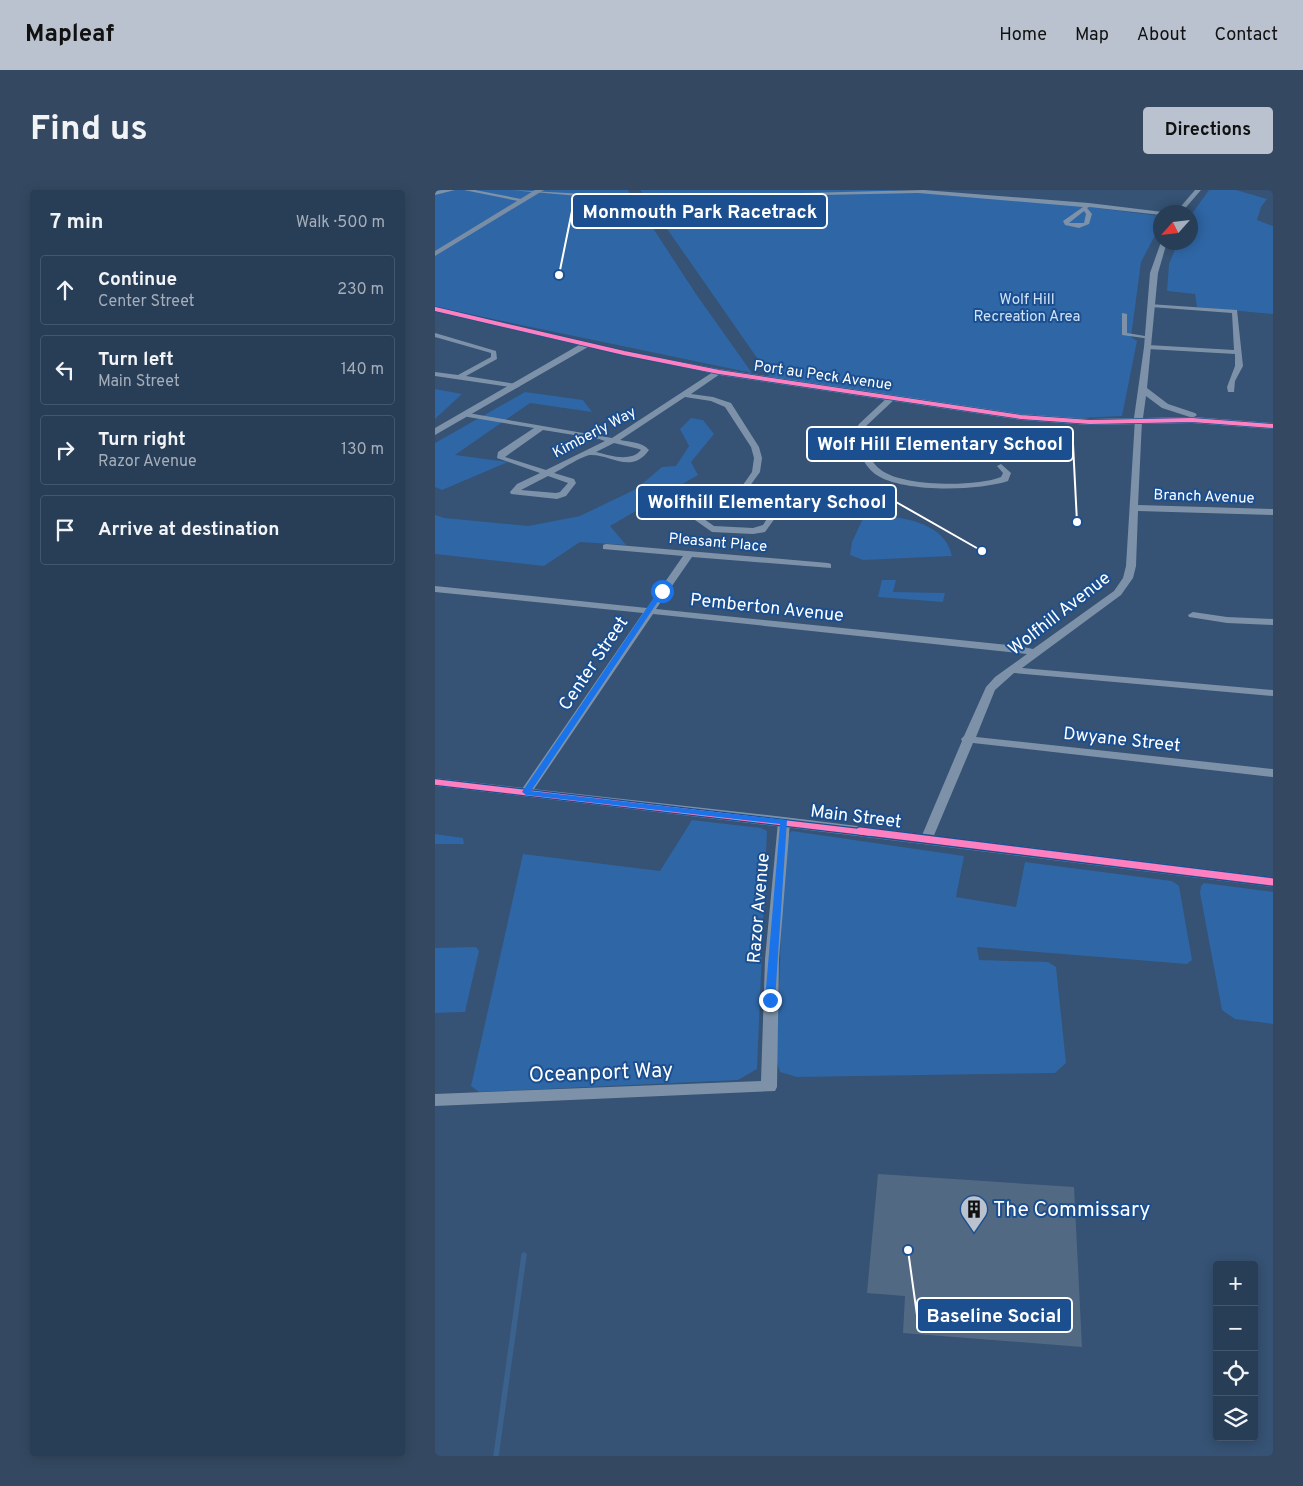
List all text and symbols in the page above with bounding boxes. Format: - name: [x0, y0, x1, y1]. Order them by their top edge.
- text: Mapleaf: [25, 20, 114, 50]
- text: Home: [999, 24, 1047, 47]
- text: Map: [1075, 24, 1109, 47]
- text: About: [1137, 24, 1186, 47]
- text: Contact: [1214, 24, 1278, 47]
- button: Directions: [1143, 107, 1273, 154]
- text: Find us: [30, 108, 148, 152]
- callout: Monmouth Park Racetrack: [572, 194, 827, 228]
- text: Monmouth Park Racetrack: [583, 201, 818, 225]
- north arrow: [1153, 205, 1198, 250]
- text: 7 min: [50, 209, 103, 236]
- text: Walk · 500 m: [296, 213, 385, 233]
- text: Continue: [98, 268, 177, 292]
- icon: ahead: [51, 276, 79, 304]
- text: 230 m: [337, 280, 384, 300]
- park label: Wolf Hill Recreation Area: [974, 291, 1080, 327]
- text: Center Street: [98, 292, 195, 312]
- text: Turn left: [98, 348, 174, 372]
- icon: left: [51, 356, 79, 384]
- street label: Port au Peck Avenue: [753, 357, 893, 396]
- text: 140 m: [341, 360, 384, 380]
- text: Main Street: [98, 372, 180, 392]
- street label: Kimberly Way: [550, 403, 640, 463]
- callout: Wolf Hill Elementary School: [807, 427, 1073, 461]
- text: Turn right: [98, 428, 186, 452]
- text: Wolf Hill Elementary School: [817, 433, 1063, 457]
- icon: right: [51, 436, 79, 464]
- text: 130 m: [341, 440, 384, 460]
- text: Razor Avenue: [98, 452, 197, 472]
- callout: Wolfhill Elementary School: [637, 485, 896, 519]
- street label: Branch Avenue: [1153, 486, 1255, 509]
- text: Wolfhill Elementary School: [647, 491, 887, 515]
- icon: arrive: [51, 516, 79, 544]
- text: Arrive at destination: [98, 518, 279, 542]
- street label: Pleasant Place: [668, 530, 768, 557]
- street label: Wolfhill Avenue: [1004, 567, 1116, 661]
- route start: [651, 580, 674, 603]
- street label: Pemberton Avenue: [689, 589, 845, 628]
- street label: Center Street: [554, 612, 634, 715]
- street label: Dwyane Street: [1062, 723, 1182, 758]
- street label: Main Street: [809, 800, 903, 835]
- street label: Razor Avenue: [743, 852, 776, 964]
- route end: [759, 989, 782, 1012]
- street label: Oceanport Way: [528, 1057, 674, 1090]
- building icon: The Commissary: [959, 1194, 989, 1233]
- place label: The Commissary: [993, 1197, 1150, 1224]
- map controls: [1213, 1261, 1258, 1441]
- button: +: [1213, 1261, 1258, 1306]
- callout: Baseline Social: [917, 1298, 1072, 1332]
- text: Baseline Social: [926, 1305, 1062, 1329]
- button: −: [1213, 1306, 1258, 1351]
- button: locate: [1213, 1351, 1258, 1396]
- button: layers: [1213, 1396, 1258, 1441]

